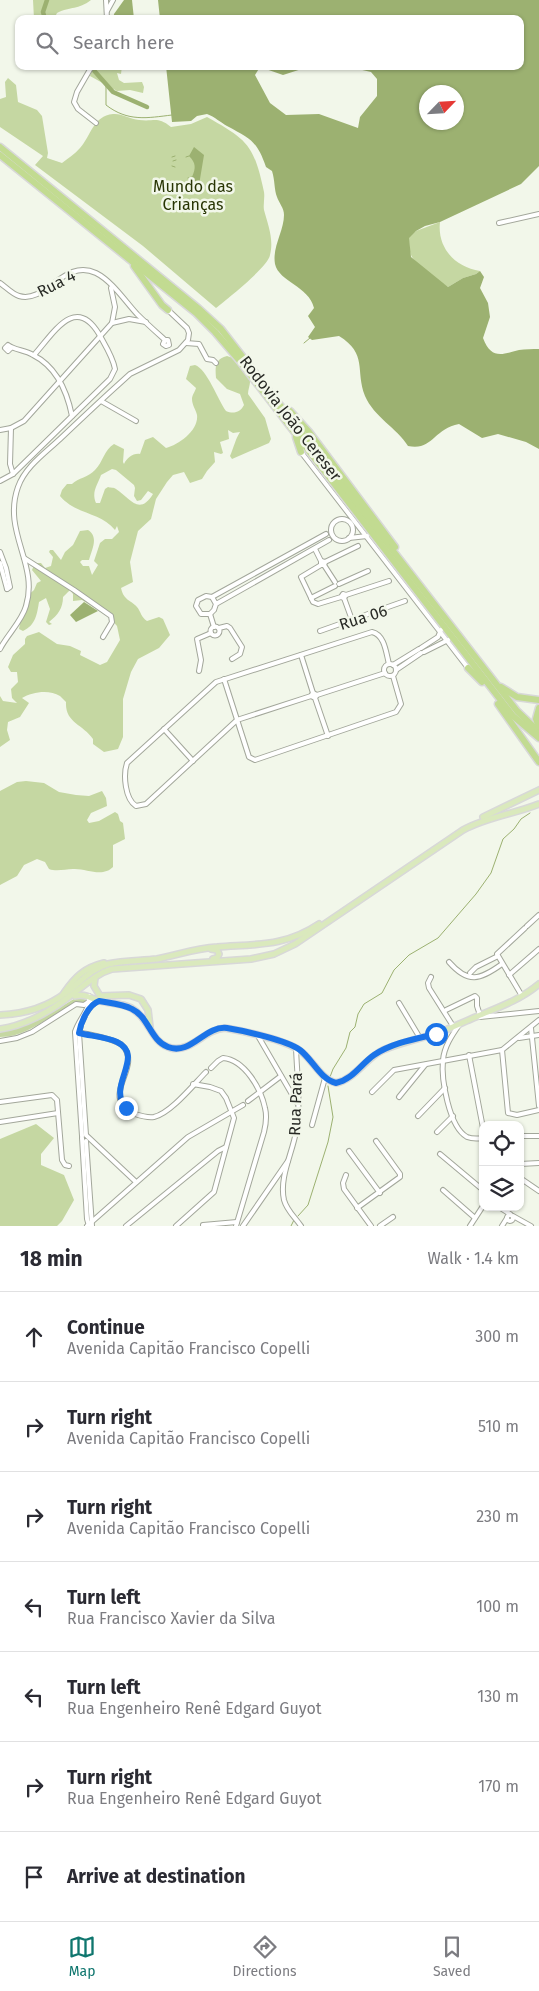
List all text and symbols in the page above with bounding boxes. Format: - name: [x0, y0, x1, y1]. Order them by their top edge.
- search box: [15, 15, 524, 70]
- icon: search: [33, 29, 61, 57]
- text: Search here: [73, 31, 174, 54]
- north arrow: [419, 85, 464, 130]
- park label: Mundo das Crianças: [153, 177, 233, 215]
- street label: Rua 4: [34, 266, 79, 301]
- street label: Rodovia João Cereser: [236, 352, 346, 485]
- street label: Rua 06: [337, 601, 390, 634]
- route start: [425, 1023, 448, 1046]
- street label: Rua Pará: [285, 1072, 306, 1136]
- route end: [115, 1097, 138, 1120]
- map controls: [479, 1121, 524, 1211]
- button: locate: [479, 1121, 524, 1166]
- button: layers: [479, 1166, 524, 1211]
- text: 18 min: [20, 1246, 83, 1272]
- text: Walk · 1.4 km: [428, 1249, 519, 1268]
- text: Continue: [67, 1316, 145, 1339]
- icon: ahead: [20, 1323, 48, 1351]
- text: 300 m: [475, 1327, 519, 1346]
- text: Avenida Capitão Francisco Copelli: [67, 1339, 310, 1358]
- text: Turn right: [67, 1406, 152, 1429]
- icon: right: [20, 1413, 48, 1441]
- text: 510 m: [478, 1417, 519, 1436]
- text: Avenida Capitão Francisco Copelli: [67, 1429, 310, 1448]
- text: Turn right: [67, 1496, 152, 1519]
- icon: right: [20, 1503, 48, 1531]
- text: 230 m: [476, 1507, 519, 1526]
- text: Avenida Capitão Francisco Copelli: [67, 1519, 310, 1538]
- text: Turn left: [67, 1586, 141, 1609]
- icon: left: [20, 1593, 48, 1621]
- text: 100 m: [476, 1597, 519, 1616]
- text: Rua Francisco Xavier da Silva: [67, 1609, 276, 1628]
- text: Turn left: [67, 1676, 141, 1699]
- icon: left: [20, 1683, 48, 1711]
- text: 130 m: [477, 1687, 519, 1706]
- text: Rua Engenheiro Renê Edgard Guyot: [67, 1699, 322, 1718]
- text: Turn right: [67, 1766, 152, 1789]
- icon: right: [20, 1773, 48, 1801]
- text: 170 m: [478, 1777, 519, 1796]
- text: Rua Engenheiro Renê Edgard Guyot: [67, 1789, 322, 1808]
- icon: arrive: [20, 1863, 48, 1891]
- text: Arrive at destination: [67, 1865, 246, 1888]
- tab: Map: [68, 1933, 96, 1980]
- tab: Directions: [232, 1933, 297, 1980]
- tab: Saved: [433, 1933, 471, 1980]

